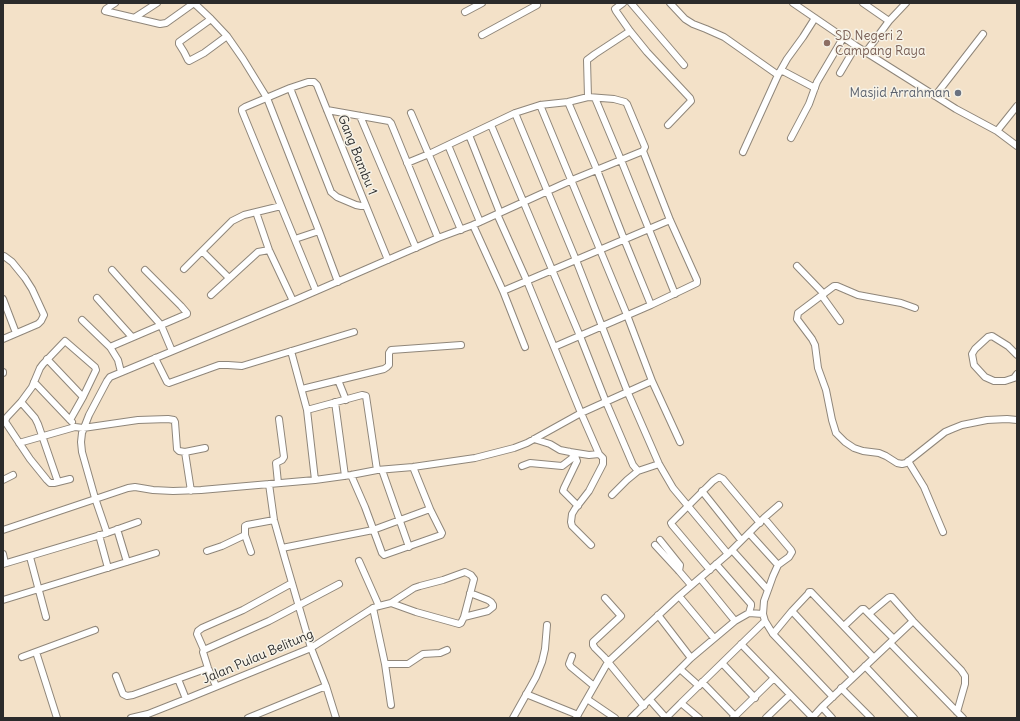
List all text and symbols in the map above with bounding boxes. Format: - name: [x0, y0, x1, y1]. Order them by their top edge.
- place label: SD Negeri 2 Campang Raya: [835, 28, 925, 59]
- marker: SD Negeri 2 Campang Raya: [822, 38, 832, 48]
- place label: Masjid Arrahman: [850, 85, 950, 101]
- marker: Masjid Arrahman: [953, 88, 963, 98]
- street label: Gang Bambu 1: [334, 113, 380, 197]
- street label: Jalan Pulau Belitung: [200, 626, 316, 688]

